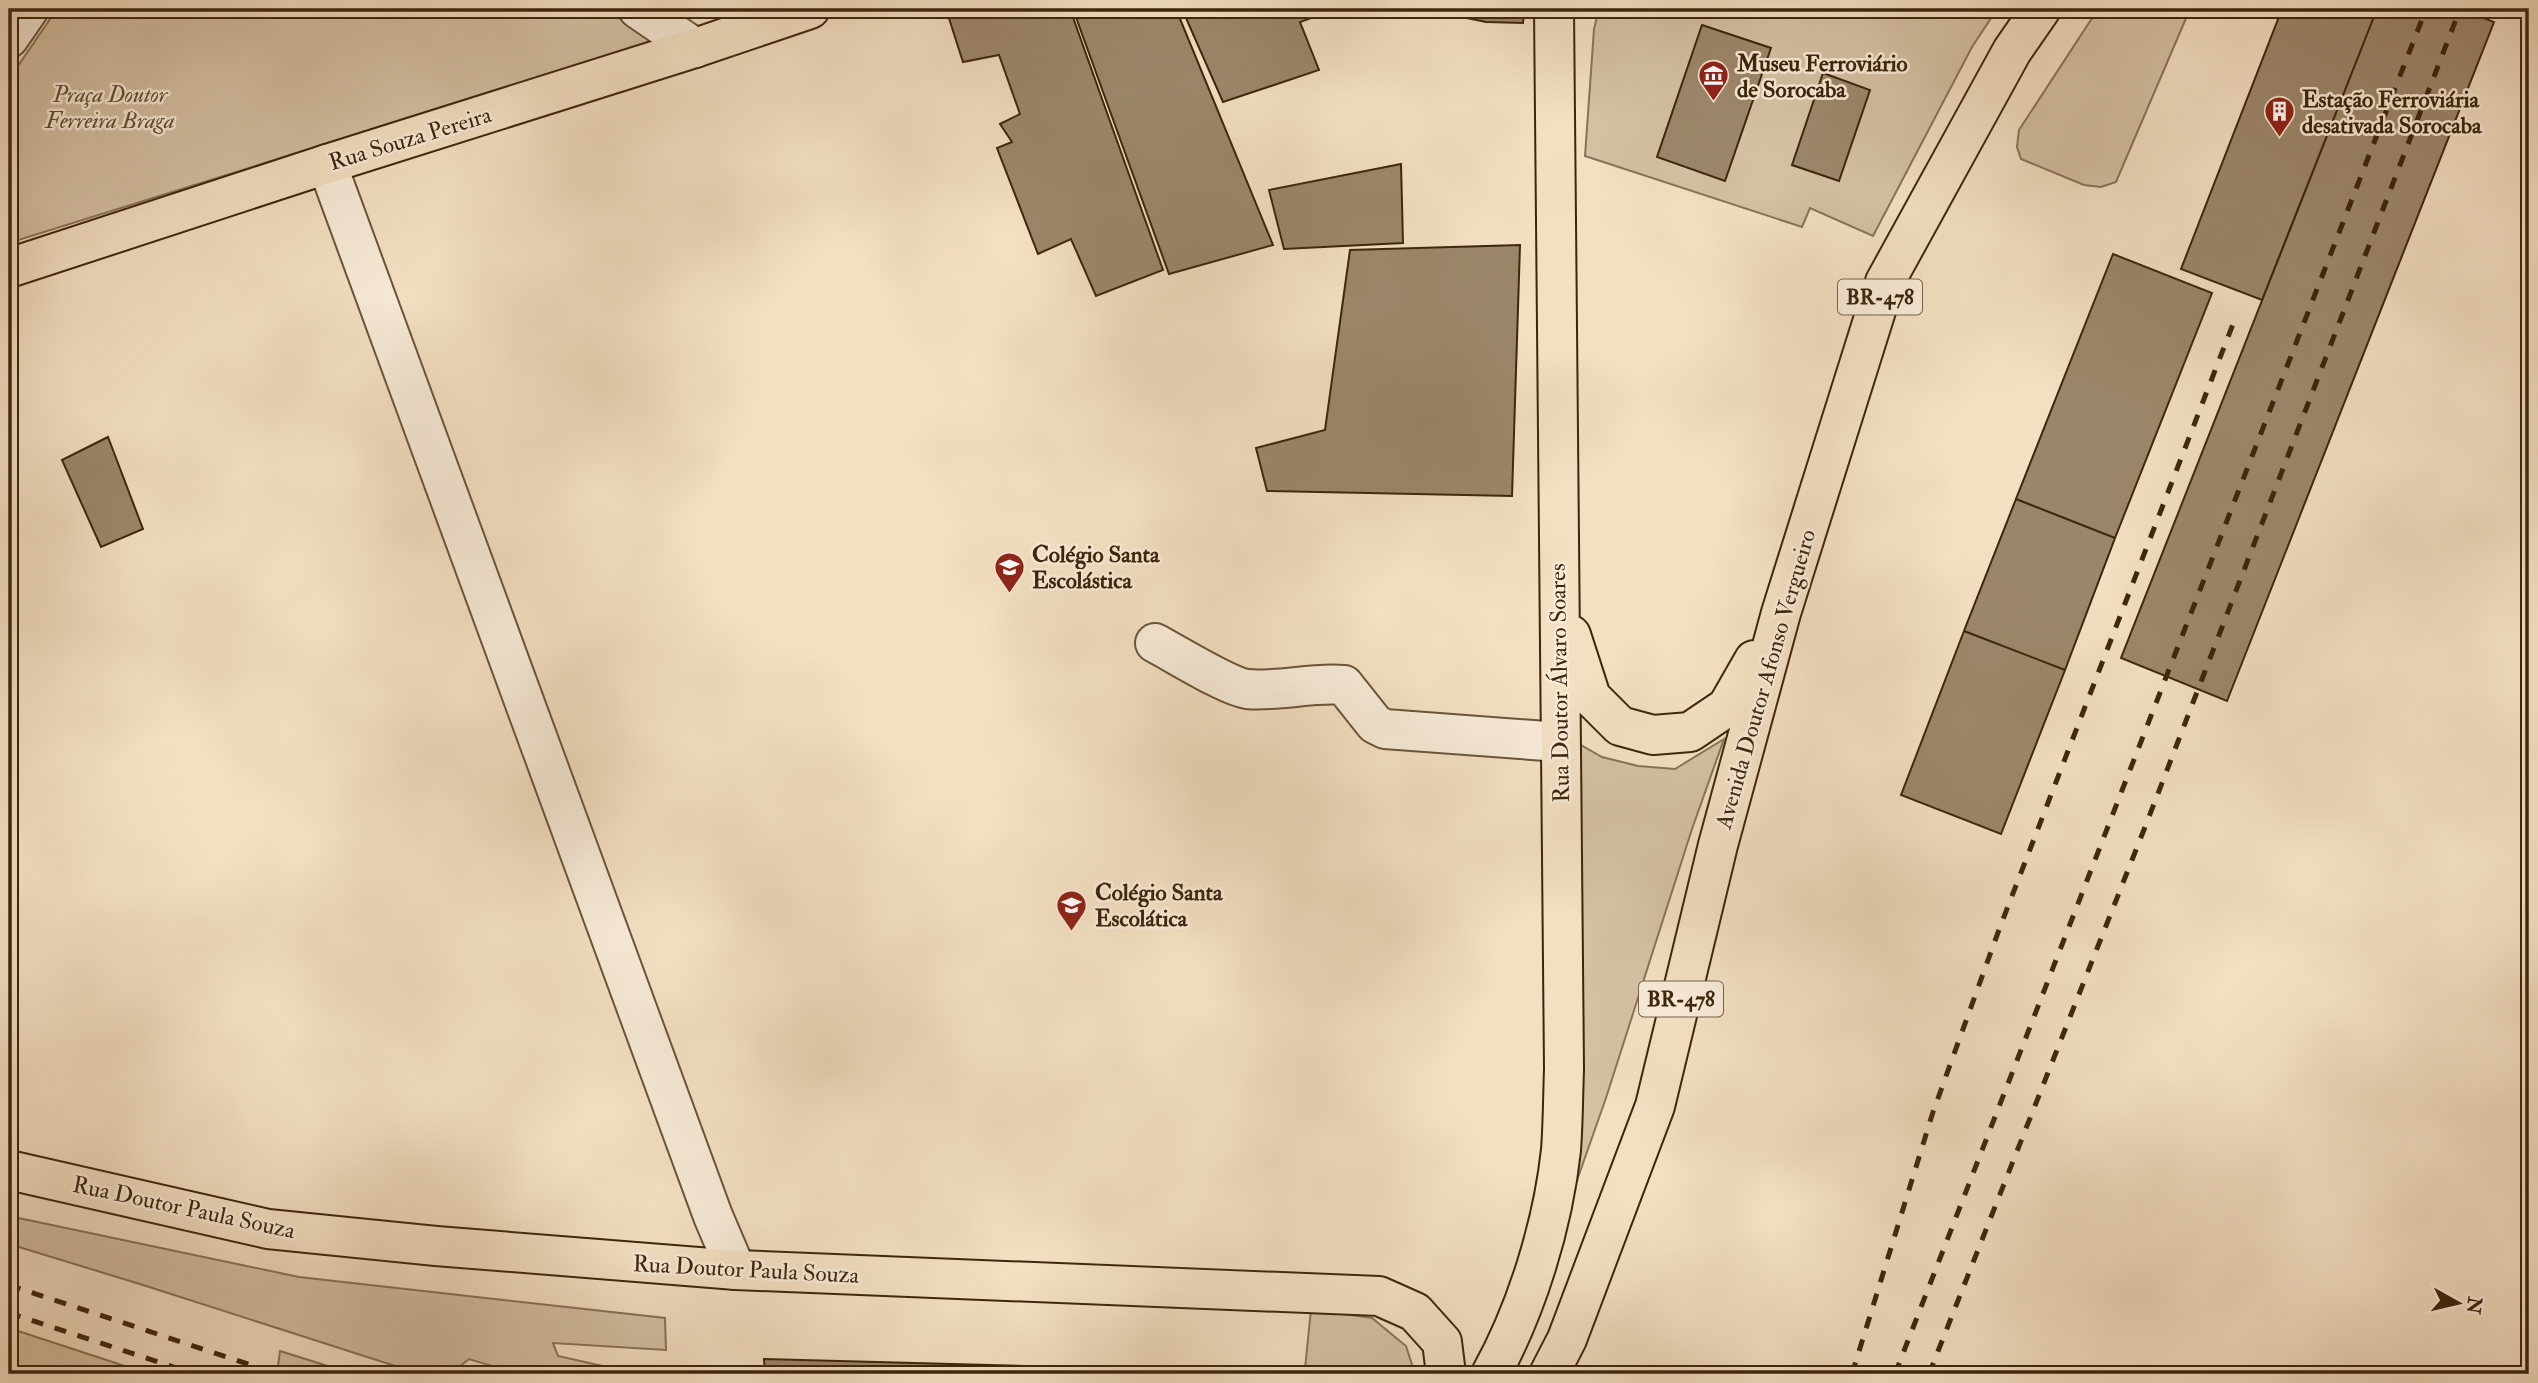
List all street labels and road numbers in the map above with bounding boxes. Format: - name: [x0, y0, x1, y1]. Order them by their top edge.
- street label: Rua Souza Pereira: [325, 100, 495, 177]
- road number: BR-478: [1838, 280, 1922, 314]
- street label: Avenida Doutor Afonso Vergueiro: [1709, 526, 1822, 833]
- street label: Rua Doutor Álvaro Soares: [1543, 563, 1576, 803]
- road number: BR-478: [1639, 982, 1723, 1016]
- street label: Rua Doutor Paula Souza: [70, 1170, 298, 1245]
- street label: Rua Doutor Paula Souza: [632, 1249, 860, 1290]

